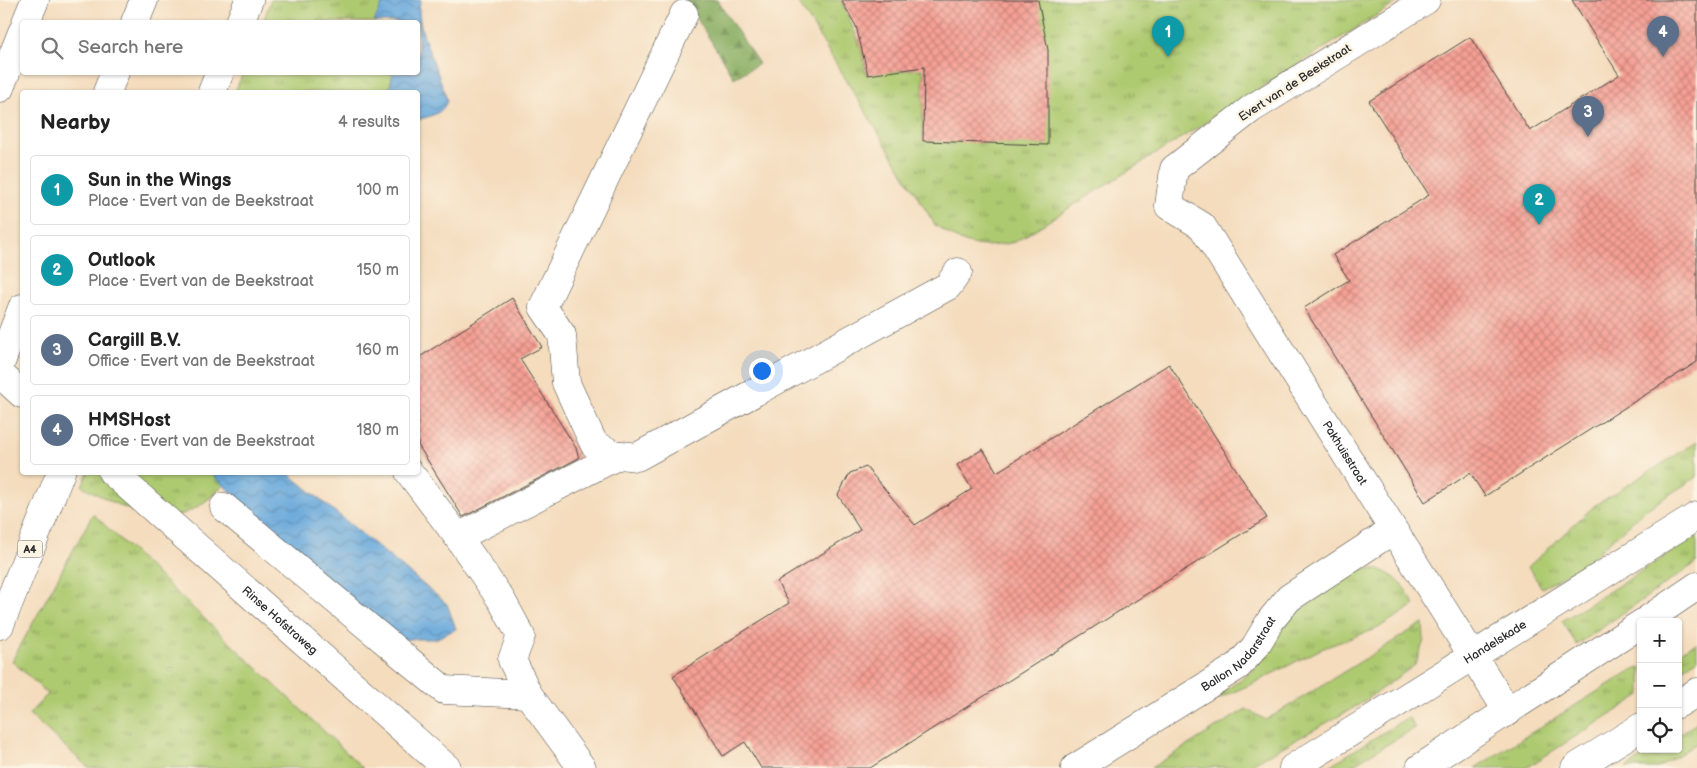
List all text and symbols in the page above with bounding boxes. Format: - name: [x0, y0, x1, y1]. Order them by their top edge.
- pin: 1: [1152, 16, 1184, 57]
- pin: 4: [1647, 16, 1679, 57]
- search box: [20, 20, 420, 75]
- icon: search: [38, 34, 66, 62]
- text: Search here: [78, 36, 183, 59]
- street label: Evert van de Beekstraat: [1236, 41, 1354, 125]
- pin: 3: [1572, 96, 1604, 137]
- text: Nearby: [40, 110, 110, 135]
- text: 4 results: [338, 113, 400, 132]
- text: Sun in the Wings: [88, 169, 231, 192]
- text: 1: [54, 181, 60, 200]
- text: 100 m: [356, 181, 399, 200]
- pin: 2: [1523, 184, 1555, 225]
- text: Place · Evert van de Beekstraat: [88, 192, 314, 211]
- text: Outlook: [88, 249, 155, 272]
- text: 2: [52, 261, 62, 280]
- text: 150 m: [357, 261, 399, 280]
- text: Place · Evert van de Beekstraat: [88, 272, 314, 291]
- text: Cargill B.V.: [88, 329, 181, 352]
- text: 3: [52, 341, 62, 360]
- text: 160 m: [356, 341, 399, 360]
- text: Office · Evert van de Beekstraat: [88, 352, 315, 371]
- your location: [749, 358, 775, 384]
- text: HMSHost: [88, 409, 171, 432]
- street label: Pakhuisstraat: [1319, 418, 1371, 488]
- text: 4: [52, 421, 62, 440]
- text: 180 m: [357, 421, 399, 440]
- text: Office · Evert van de Beekstraat: [88, 432, 315, 451]
- road number: A4: [18, 540, 42, 558]
- street label: Rinse Hofstraweg: [239, 583, 321, 658]
- street label: Ballon Nadarstraat: [1198, 613, 1279, 695]
- street label: Handelskade: [1461, 617, 1529, 667]
- map controls: [1637, 618, 1682, 753]
- button: +: [1637, 618, 1682, 663]
- button: −: [1637, 663, 1682, 708]
- button: locate: [1637, 708, 1682, 753]

